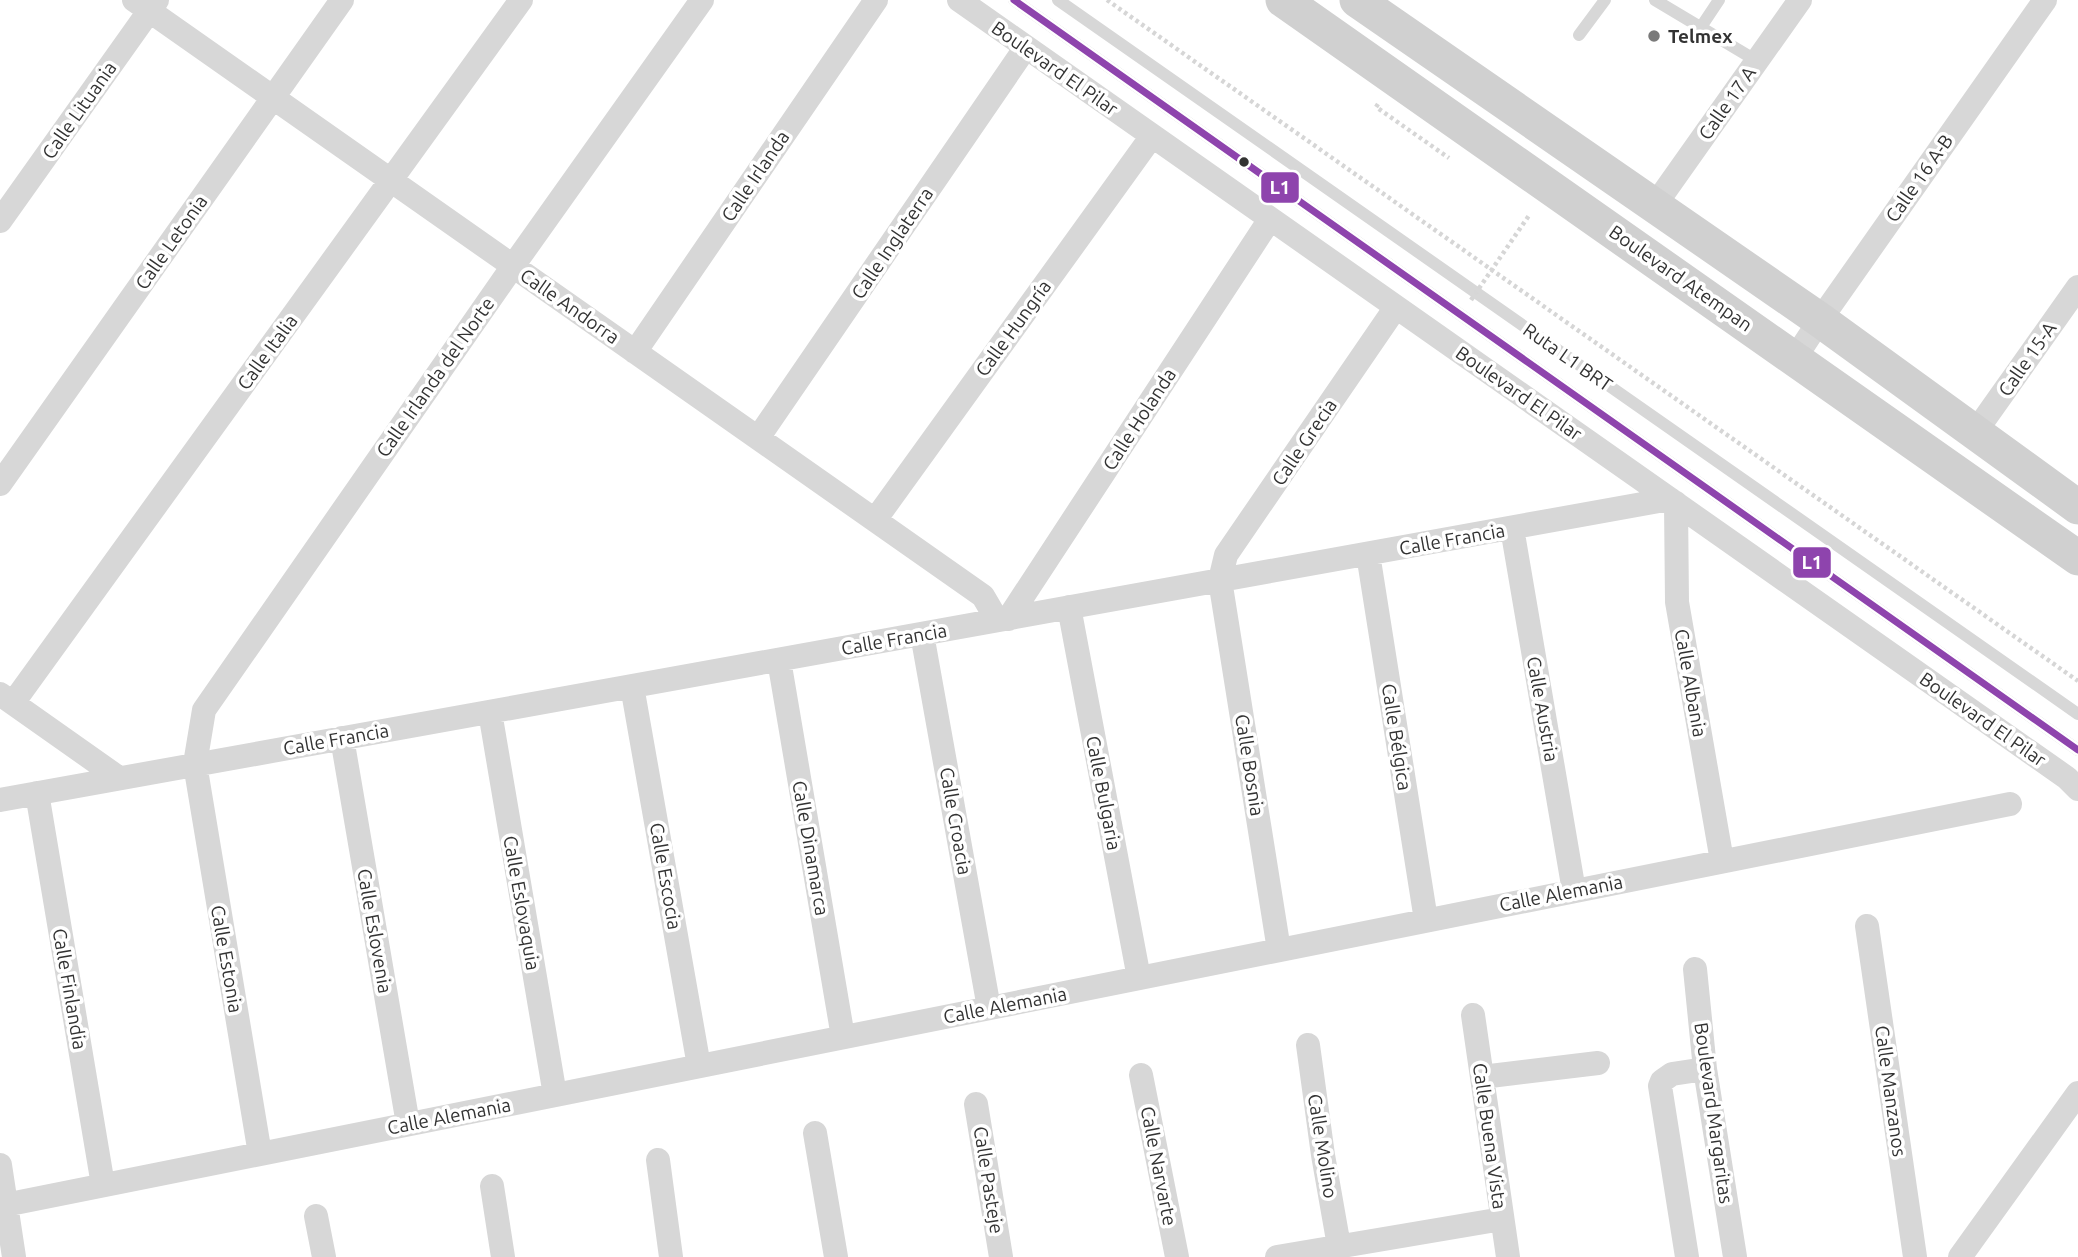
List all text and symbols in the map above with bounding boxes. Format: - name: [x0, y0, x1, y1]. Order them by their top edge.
- street label: Boulevard El Pilar: [988, 16, 1122, 120]
- place label: Telmex: [1668, 25, 1733, 47]
- marker: Telmex: [1646, 28, 1662, 44]
- street label: Calle Lituania: [37, 57, 121, 163]
- street label: Calle 17 A: [1694, 62, 1761, 144]
- street label: Calle Irlanda: [717, 126, 793, 226]
- street label: Calle 16 A-B: [1881, 130, 1957, 226]
- unlabelled marker: [1237, 155, 1251, 169]
- line badge: L1: [1260, 171, 1300, 204]
- text: L1: [1269, 176, 1291, 198]
- street label: Calle Inglaterra: [847, 183, 937, 303]
- street label: Calle Letonia: [130, 191, 212, 293]
- street label: Boulevard Atempan: [1605, 220, 1757, 336]
- street label: Calle Andorra: [516, 264, 624, 348]
- street label: Calle Hungría: [971, 276, 1055, 380]
- street label: Calle Irlanda del Norte: [372, 293, 498, 461]
- street label: Calle Italia: [232, 310, 302, 394]
- street label: Calle 15-A: [1993, 317, 2061, 400]
- street label: Ruta L1 BRT: [1519, 318, 1617, 396]
- street label: Boulevard El Pilar: [1452, 341, 1586, 445]
- street label: Calle Holanda: [1098, 364, 1180, 474]
- street label: Calle Grecia: [1267, 395, 1341, 489]
- street label: Calle Francia: [1397, 519, 1507, 559]
- line badge: L1: [1792, 546, 1832, 579]
- text: L1: [1801, 551, 1823, 573]
- street label: Calle Francia: [839, 619, 949, 659]
- street label: Calle Albania: [1671, 627, 1711, 739]
- street label: Calle Austria: [1523, 655, 1563, 763]
- street label: Boulevard El Pilar: [1916, 667, 2050, 771]
- street label: Calle Bélgica: [1378, 682, 1416, 792]
- street label: Calle Bosnia: [1231, 712, 1269, 818]
- street label: Calle Francia: [281, 719, 391, 759]
- street label: Calle Bulgaria: [1082, 734, 1126, 852]
- street label: Calle Croacia: [936, 765, 976, 877]
- street label: Calle Dinamarca: [788, 779, 834, 917]
- street label: Calle Escocia: [646, 821, 686, 931]
- street label: Calle Eslovaquia: [499, 834, 545, 972]
- street label: Calle Eslovenia: [353, 867, 397, 995]
- street label: Calle Alemania: [1497, 870, 1625, 916]
- street label: Calle Estonia: [207, 903, 247, 1015]
- street label: Calle Finlandia: [49, 927, 91, 1051]
- street label: Calle Alemania: [941, 982, 1069, 1028]
- street label: Boulevard Margaritas: [1690, 1021, 1738, 1205]
- street label: Calle Manzanos: [1871, 1024, 1911, 1158]
- street label: Calle Buena Vista: [1469, 1062, 1511, 1210]
- street label: Calle Molino: [1304, 1092, 1342, 1200]
- street label: Calle Alemania: [385, 1093, 513, 1139]
- street label: Calle Narvarte: [1137, 1104, 1181, 1228]
- street label: Calle Pasteje: [970, 1125, 1008, 1235]

